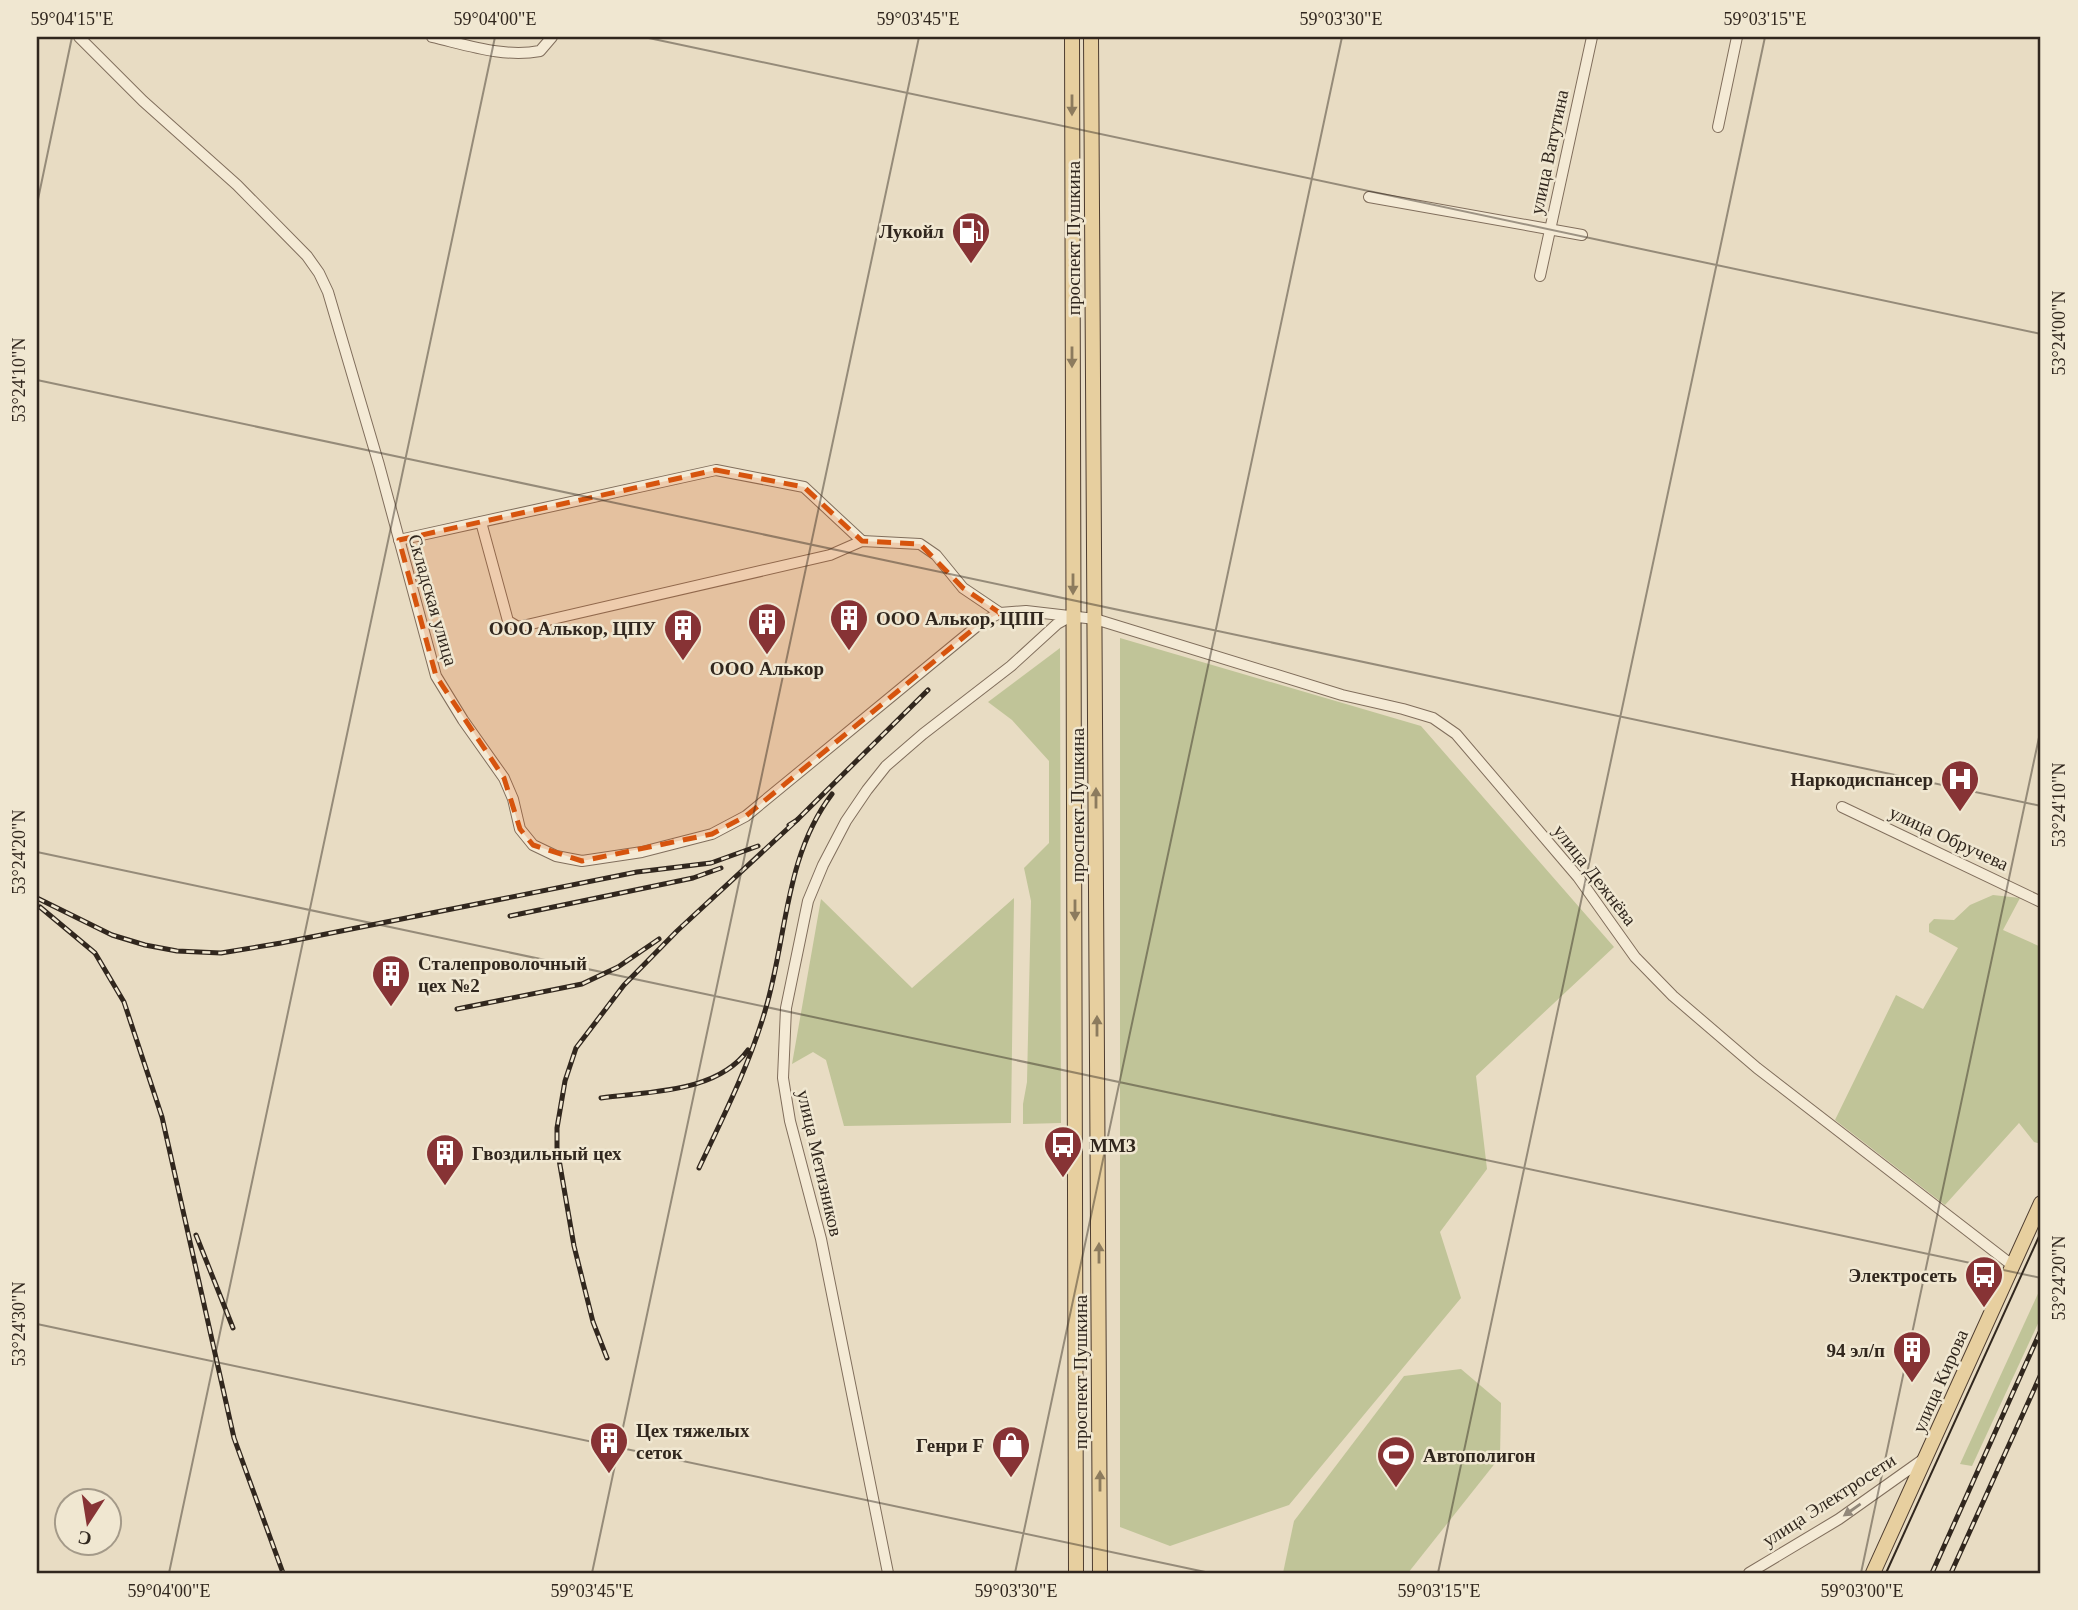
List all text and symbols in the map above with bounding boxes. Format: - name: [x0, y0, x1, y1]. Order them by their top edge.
- text: 59°04'15"E: [31, 9, 113, 29]
- text: 59°04'00"E: [454, 9, 536, 29]
- text: 59°03'45"E: [877, 9, 959, 29]
- text: 59°03'30"E: [1300, 9, 1382, 29]
- text: 59°03'15"E: [1724, 9, 1806, 29]
- street label: улица Ватутина: [1526, 87, 1573, 216]
- one-way arrow: [1066, 94, 1078, 116]
- street label: проспект Пушкина: [1063, 160, 1084, 315]
- fuel station icon: Лукойл: [950, 210, 992, 265]
- place label: Лукойл: [879, 221, 944, 242]
- text: 53°24'00"N: [2049, 291, 2069, 375]
- text: 53°24'10"N: [9, 338, 29, 422]
- one-way arrow: [1066, 346, 1078, 368]
- street label: Складская улица: [404, 532, 462, 669]
- one-way arrow: [1067, 574, 1079, 596]
- building icon: ООО Алькор, ЦПП: [828, 597, 870, 652]
- building icon: ООО Алькор: [746, 601, 788, 656]
- building icon: ООО Алькор, ЦПУ: [662, 607, 704, 662]
- place label: ООО Алькор, ЦПП: [876, 608, 1044, 629]
- place label: ООО Алькор, ЦПУ: [489, 618, 656, 639]
- place label: ООО Алькор: [710, 658, 824, 679]
- street label: проспект Пушкина: [1067, 727, 1088, 882]
- hospital icon: Наркодиспансер: [1939, 758, 1981, 813]
- text: 53°24'10"N: [2049, 763, 2069, 847]
- place label: Наркодиспансер: [1790, 769, 1933, 790]
- one-way arrow: [1090, 787, 1102, 809]
- street label: улица Обручева: [1886, 801, 2012, 875]
- text: 53°24'20"N: [9, 810, 29, 894]
- street label: улица Дежнёва: [1549, 820, 1641, 930]
- one-way arrow: [1069, 899, 1081, 921]
- building icon: Сталепроволочный цех №2: [370, 953, 412, 1008]
- place label: Сталепроволочный цех №2: [418, 953, 587, 996]
- one-way arrow: [1091, 1014, 1103, 1036]
- street label: улица Метизников: [793, 1088, 847, 1238]
- bus stop icon: ММЗ: [1042, 1124, 1084, 1179]
- building icon: Гвоздильный цех: [424, 1132, 466, 1187]
- place label: ММЗ: [1090, 1135, 1136, 1156]
- place label: Гвоздильный цех: [472, 1143, 622, 1164]
- text: 53°24'20"N: [2049, 1236, 2069, 1320]
- one-way arrow: [1093, 1242, 1104, 1264]
- bus stop icon: Электросеть: [1963, 1254, 2005, 1309]
- place label: Электросеть: [1848, 1265, 1957, 1286]
- text: 53°24'30"N: [9, 1282, 29, 1366]
- street label: проспект Пушкина: [1070, 1294, 1091, 1449]
- street label: улица Кирова: [1908, 1326, 1972, 1436]
- building icon: 94 эл/п: [1891, 1329, 1933, 1384]
- place label: 94 эл/п: [1826, 1340, 1885, 1361]
- building icon: Цех тяжелых сеток: [588, 1420, 630, 1475]
- place label: Цех тяжелых сеток: [636, 1420, 750, 1463]
- shop icon: Генри F: [990, 1424, 1032, 1479]
- sports icon: Автополигон: [1375, 1434, 1417, 1489]
- place label: Генри F: [916, 1435, 984, 1456]
- place label: Автополигон: [1423, 1445, 1536, 1466]
- street label: улица Электросети: [1759, 1449, 1899, 1551]
- one-way arrow: [1094, 1469, 1106, 1491]
- north arrow: [52, 1488, 122, 1558]
- one-way arrow: [1843, 1502, 1861, 1516]
- text: С: [76, 1526, 93, 1550]
- text: 59°04'00"E: [128, 1581, 210, 1601]
- text: 59°03'45"E: [551, 1581, 633, 1601]
- text: 59°03'30"E: [975, 1581, 1057, 1601]
- text: 59°03'15"E: [1398, 1581, 1480, 1601]
- text: 59°03'00"E: [1821, 1581, 1903, 1601]

